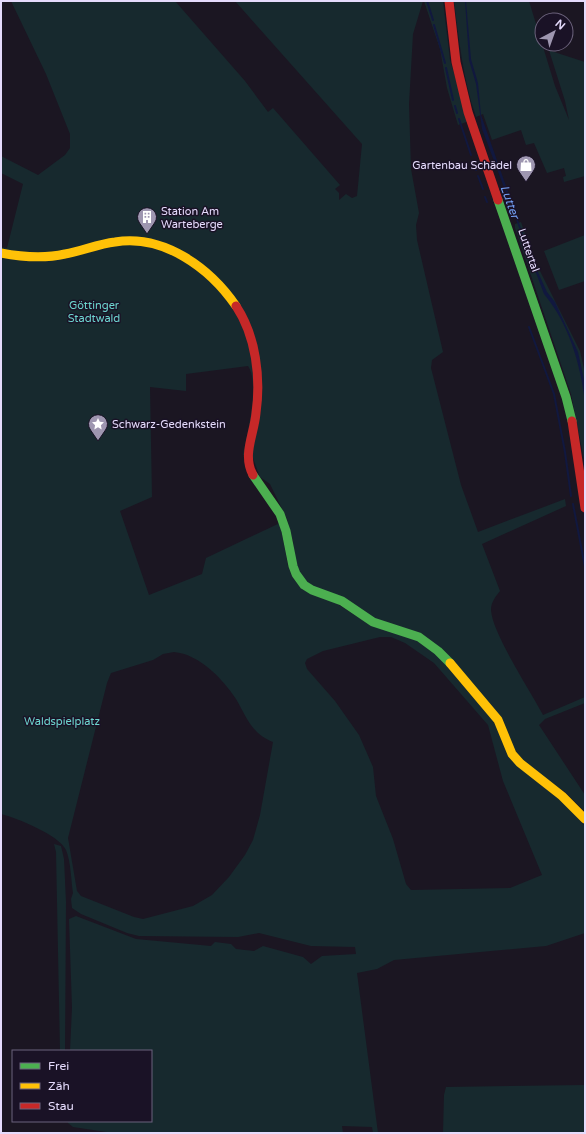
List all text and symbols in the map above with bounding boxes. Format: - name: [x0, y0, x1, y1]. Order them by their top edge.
- north arrow: [534, 12, 574, 52]
- text: N: [553, 17, 568, 33]
- shop icon: Gartenbau Schädel: [515, 154, 537, 182]
- place label: Gartenbau Schädel: [412, 159, 512, 172]
- water label: Lutter: [497, 183, 523, 222]
- place label: Station Am Warteberge: [161, 205, 223, 231]
- building icon: Station Am Warteberge: [136, 206, 158, 234]
- street label: Luttertal: [515, 227, 542, 274]
- park label: Göttinger Stadtwald: [68, 299, 120, 325]
- place icon: Schwarz-Gedenkstein: [87, 413, 109, 441]
- place label: Schwarz-Gedenkstein: [112, 418, 226, 431]
- park label: Waldspielplatz: [24, 715, 100, 728]
- legend: [12, 1050, 152, 1122]
- text: Frei: [48, 1059, 69, 1073]
- text: Zäh: [48, 1079, 70, 1093]
- text: Stau: [48, 1099, 74, 1113]

